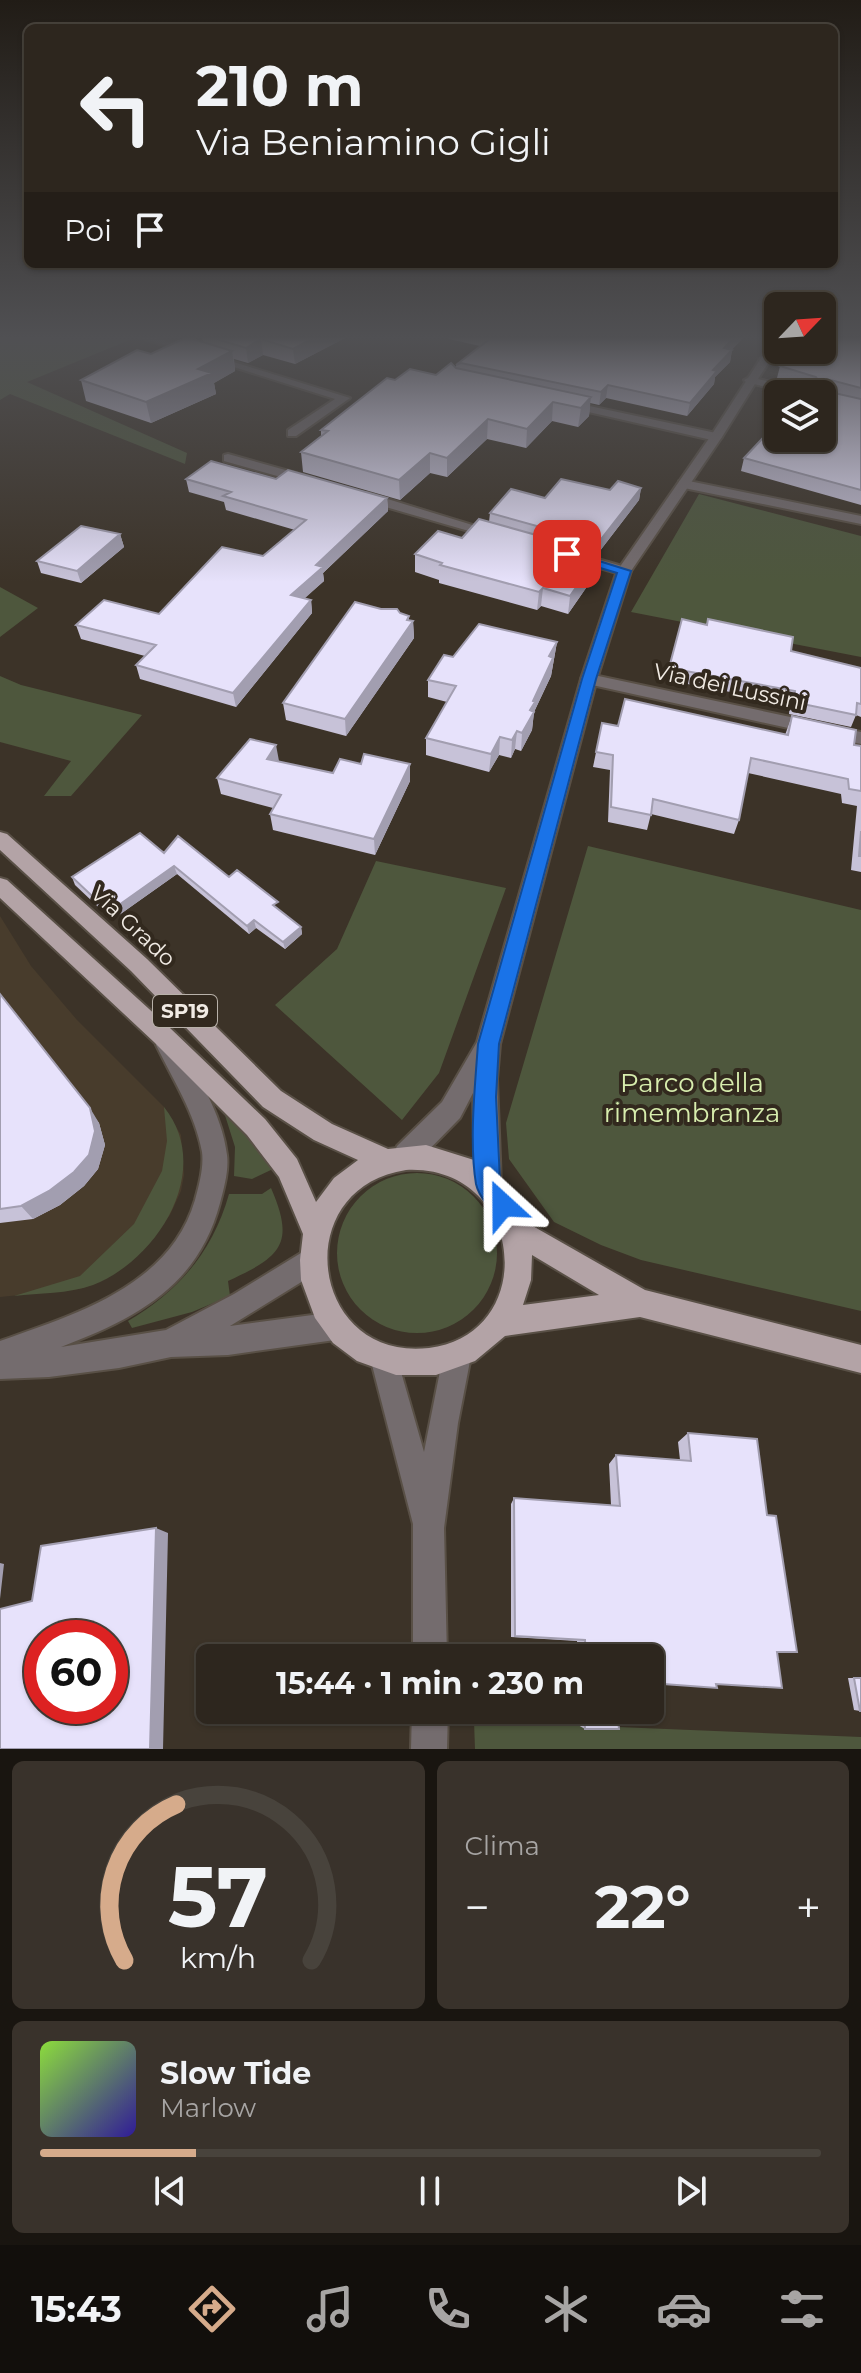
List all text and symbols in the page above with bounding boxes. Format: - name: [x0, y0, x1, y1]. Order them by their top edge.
- text: 210 m: [196, 52, 364, 120]
- icon: left: [64, 56, 168, 160]
- text: Via Beniamino Gigli: [196, 120, 551, 164]
- icon: arrive: [128, 208, 172, 252]
- text: Poi: [64, 212, 112, 249]
- north arrow: [764, 292, 836, 364]
- map controls: [764, 292, 836, 452]
- button: layers: [764, 380, 836, 452]
- pin: [533, 520, 601, 588]
- icon: arrive: [545, 532, 589, 576]
- street label: Via dei Lussini: [651, 658, 809, 716]
- street label: Via Grado: [85, 880, 181, 972]
- road number: SP19: [153, 995, 217, 1027]
- park label: Parco della rimembranza: [604, 1067, 780, 1129]
- position arrow: [461, 1163, 545, 1247]
- speed limit sign: 60: [24, 1620, 128, 1724]
- text: 15:44 · 1 min · 230 m: [276, 1665, 584, 1702]
- text: Clima: [465, 1830, 540, 1862]
- text: 57: [168, 1846, 268, 1948]
- text: 22°: [595, 1870, 691, 1943]
- text: −: [465, 1880, 490, 1934]
- text: +: [796, 1880, 821, 1934]
- text: km/h: [180, 1940, 256, 1975]
- text: Slow Tide: [160, 2055, 311, 2092]
- text: Marlow: [160, 2092, 256, 2124]
- icon: previous: [148, 2169, 192, 2213]
- icon: pause: [408, 2169, 452, 2213]
- icon: next: [669, 2169, 713, 2213]
- icon: directions: [184, 2281, 240, 2337]
- icon: music: [302, 2281, 358, 2337]
- icon: phone: [420, 2281, 476, 2337]
- icon: climate: [538, 2281, 594, 2337]
- icon: car: [656, 2281, 712, 2337]
- icon: filters: [774, 2281, 830, 2337]
- text: 15:43: [31, 2287, 122, 2331]

